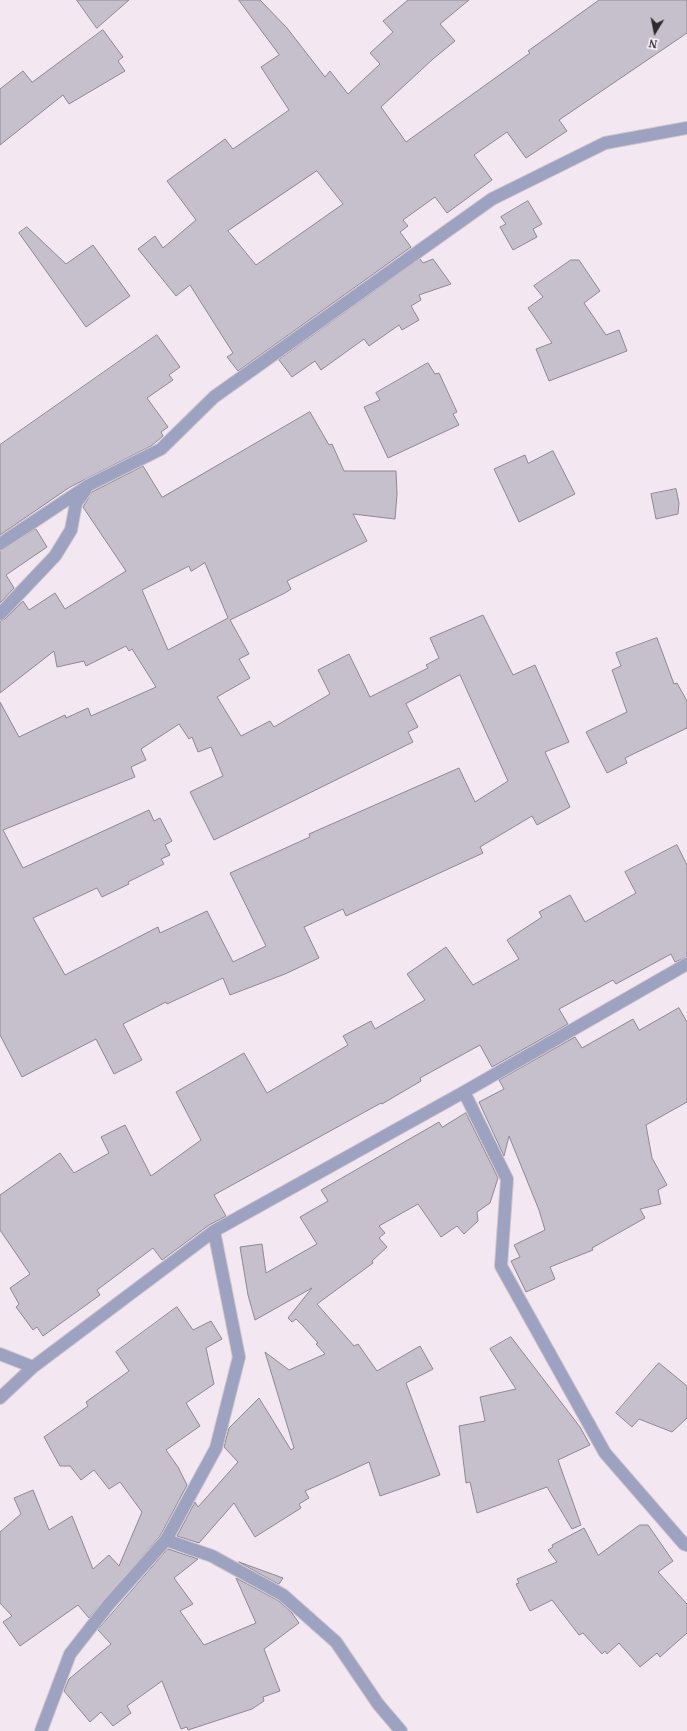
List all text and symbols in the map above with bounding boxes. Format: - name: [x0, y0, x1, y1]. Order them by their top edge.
- north arrow: [635, 12, 675, 52]
- text: N: [648, 36, 658, 51]

